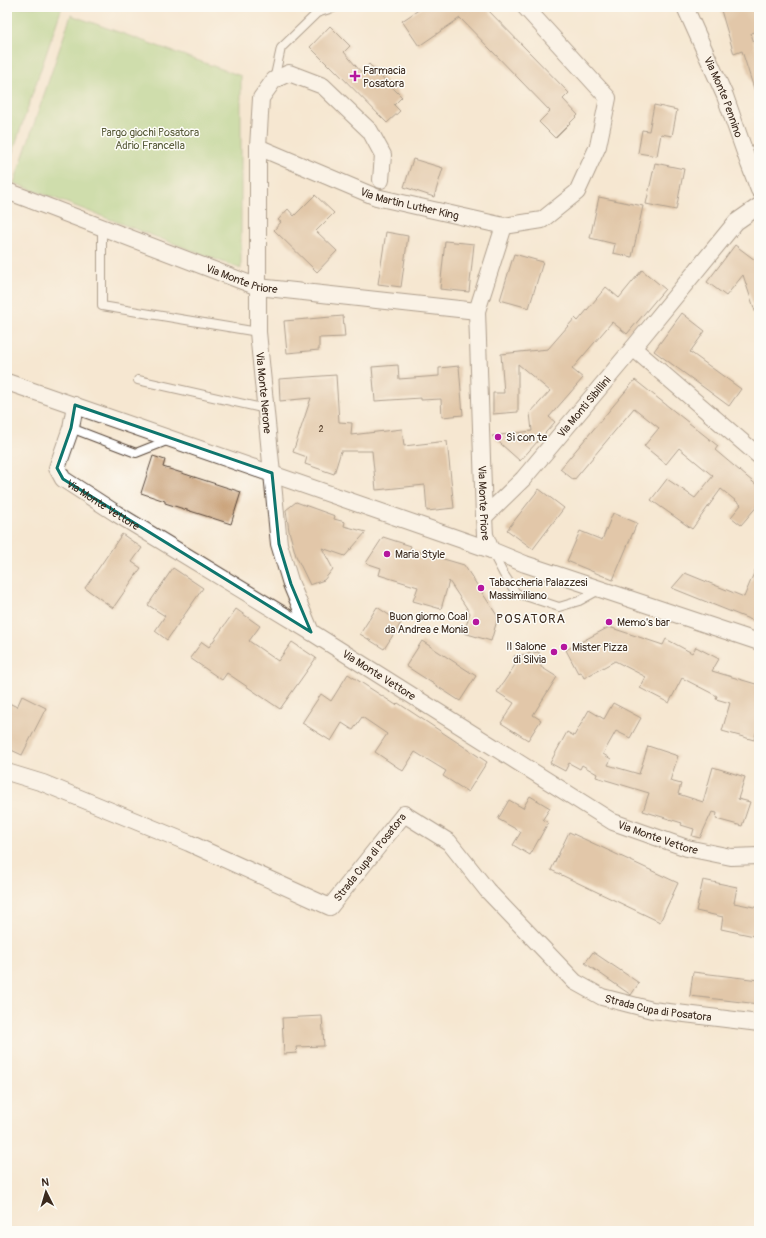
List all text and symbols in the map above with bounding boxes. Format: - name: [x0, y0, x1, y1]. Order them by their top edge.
- street label: Via Monte Pennino: [701, 55, 745, 139]
- place label: Farmacia Posatora: [363, 64, 406, 90]
- marker: Farmacia Posatora: [350, 71, 360, 81]
- park label: Pargo giochi Posatora Adrio Francella: [101, 126, 199, 152]
- street label: Via Martin Luther King: [358, 185, 461, 223]
- street label: Via Monte Priore: [204, 262, 279, 296]
- street label: Via Monte Nerone: [253, 351, 274, 435]
- street label: Via Monti Sibillini: [555, 374, 614, 440]
- house number: 2: [318, 424, 324, 435]
- place label: Sì con te: [506, 431, 548, 444]
- marker: Sì con te: [493, 432, 503, 442]
- street label: Via Monte Priore: [475, 465, 493, 543]
- street label: Via Monte Vettore: [64, 477, 142, 534]
- place label: Maria Style: [395, 548, 446, 561]
- marker: Maria Style: [382, 549, 392, 559]
- place label: Tabaccheria Palazzesi Massimiliano: [489, 576, 588, 602]
- marker: Tabaccheria Palazzesi Massimiliano: [476, 583, 486, 593]
- place label: Buon giorno Coal da Andrea e Monia: [385, 610, 468, 636]
- district label: POSATORA: [496, 611, 566, 627]
- place label: Memo's bar: [617, 616, 670, 629]
- marker: Buon giorno Coal da Andrea e Monia: [471, 617, 481, 627]
- marker: Memo's bar: [604, 617, 614, 627]
- place label: Il Salone di Silvia: [506, 640, 547, 666]
- place label: Mister Pizza: [572, 641, 628, 654]
- marker: Mister Pizza: [559, 642, 569, 652]
- street label: Via Monte Vettore: [340, 647, 418, 703]
- marker: Il Salone di Silvia: [549, 647, 559, 657]
- street label: Strada Cupa di Posatora: [331, 811, 409, 904]
- street label: Via Monte Vettore: [616, 818, 700, 857]
- street label: Strada Cupa di Posatora: [603, 992, 712, 1024]
- north arrow: [26, 1172, 66, 1212]
- text: N: [41, 1176, 50, 1189]

